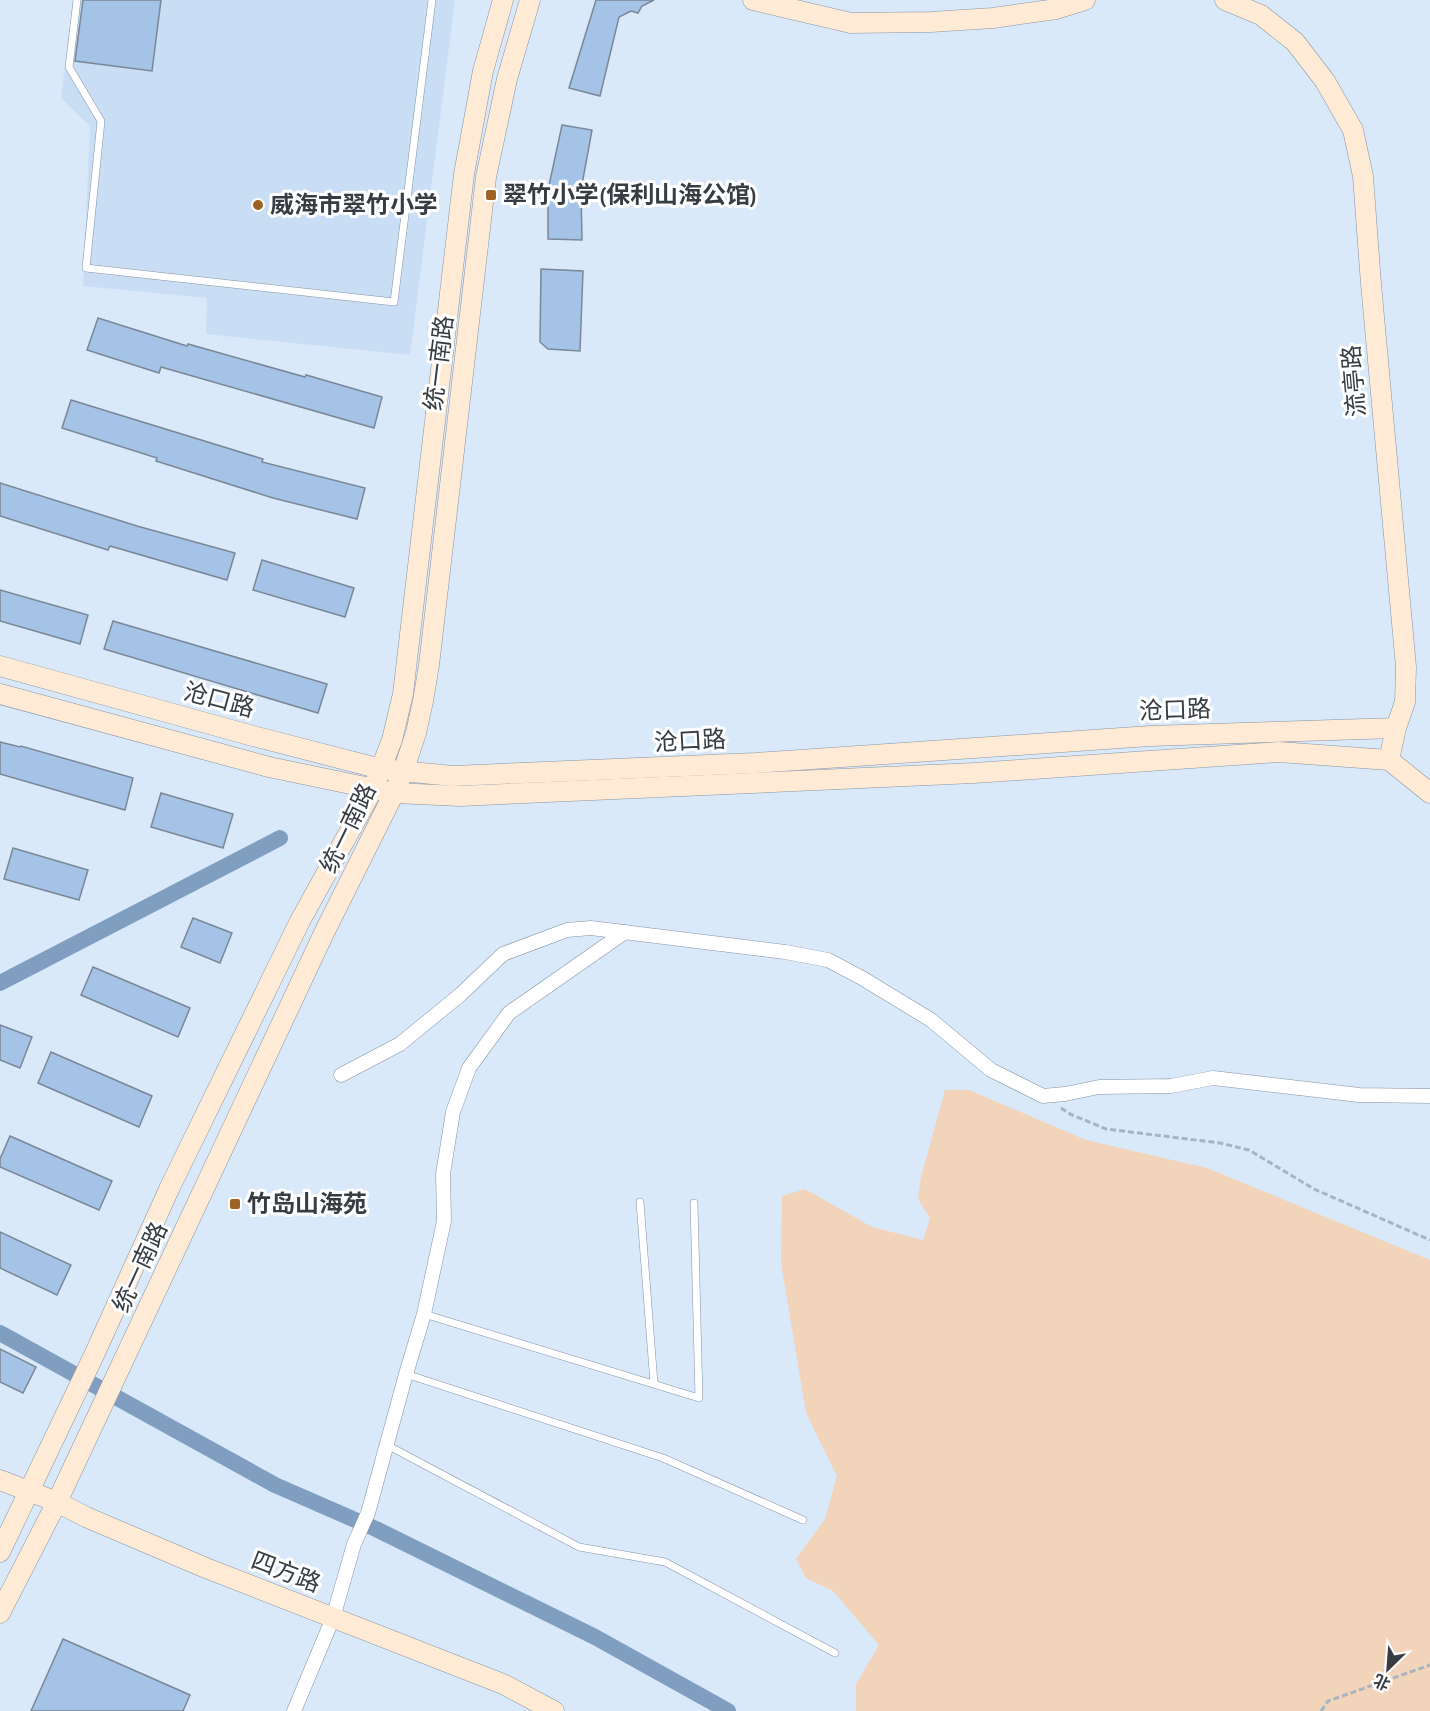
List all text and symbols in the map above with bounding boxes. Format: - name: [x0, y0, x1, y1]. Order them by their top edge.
- place label: 翠竹小学(保利山海公馆): [503, 182, 757, 208]
- marker: 翠竹小学(保利山海公馆): [484, 188, 498, 202]
- place label: 威海市翠竹小学: [270, 192, 438, 218]
- marker: 威海市翠竹小学: [251, 198, 265, 212]
- street label: 统一南路: [420, 314, 458, 412]
- street label: 流亭路: [1338, 344, 1370, 418]
- street label: 沧口路: [181, 678, 257, 722]
- street label: 沧口路: [1139, 696, 1211, 724]
- street label: 沧口路: [653, 726, 727, 756]
- street label: 统一南路: [315, 779, 381, 877]
- place label: 竹岛山海苑: [247, 1191, 367, 1217]
- marker: 竹岛山海苑: [228, 1197, 242, 1211]
- street label: 统一南路: [108, 1218, 172, 1316]
- street label: 四方路: [248, 1547, 324, 1597]
- north arrow: [1358, 1639, 1418, 1699]
- text: 北: [1371, 1671, 1393, 1693]

